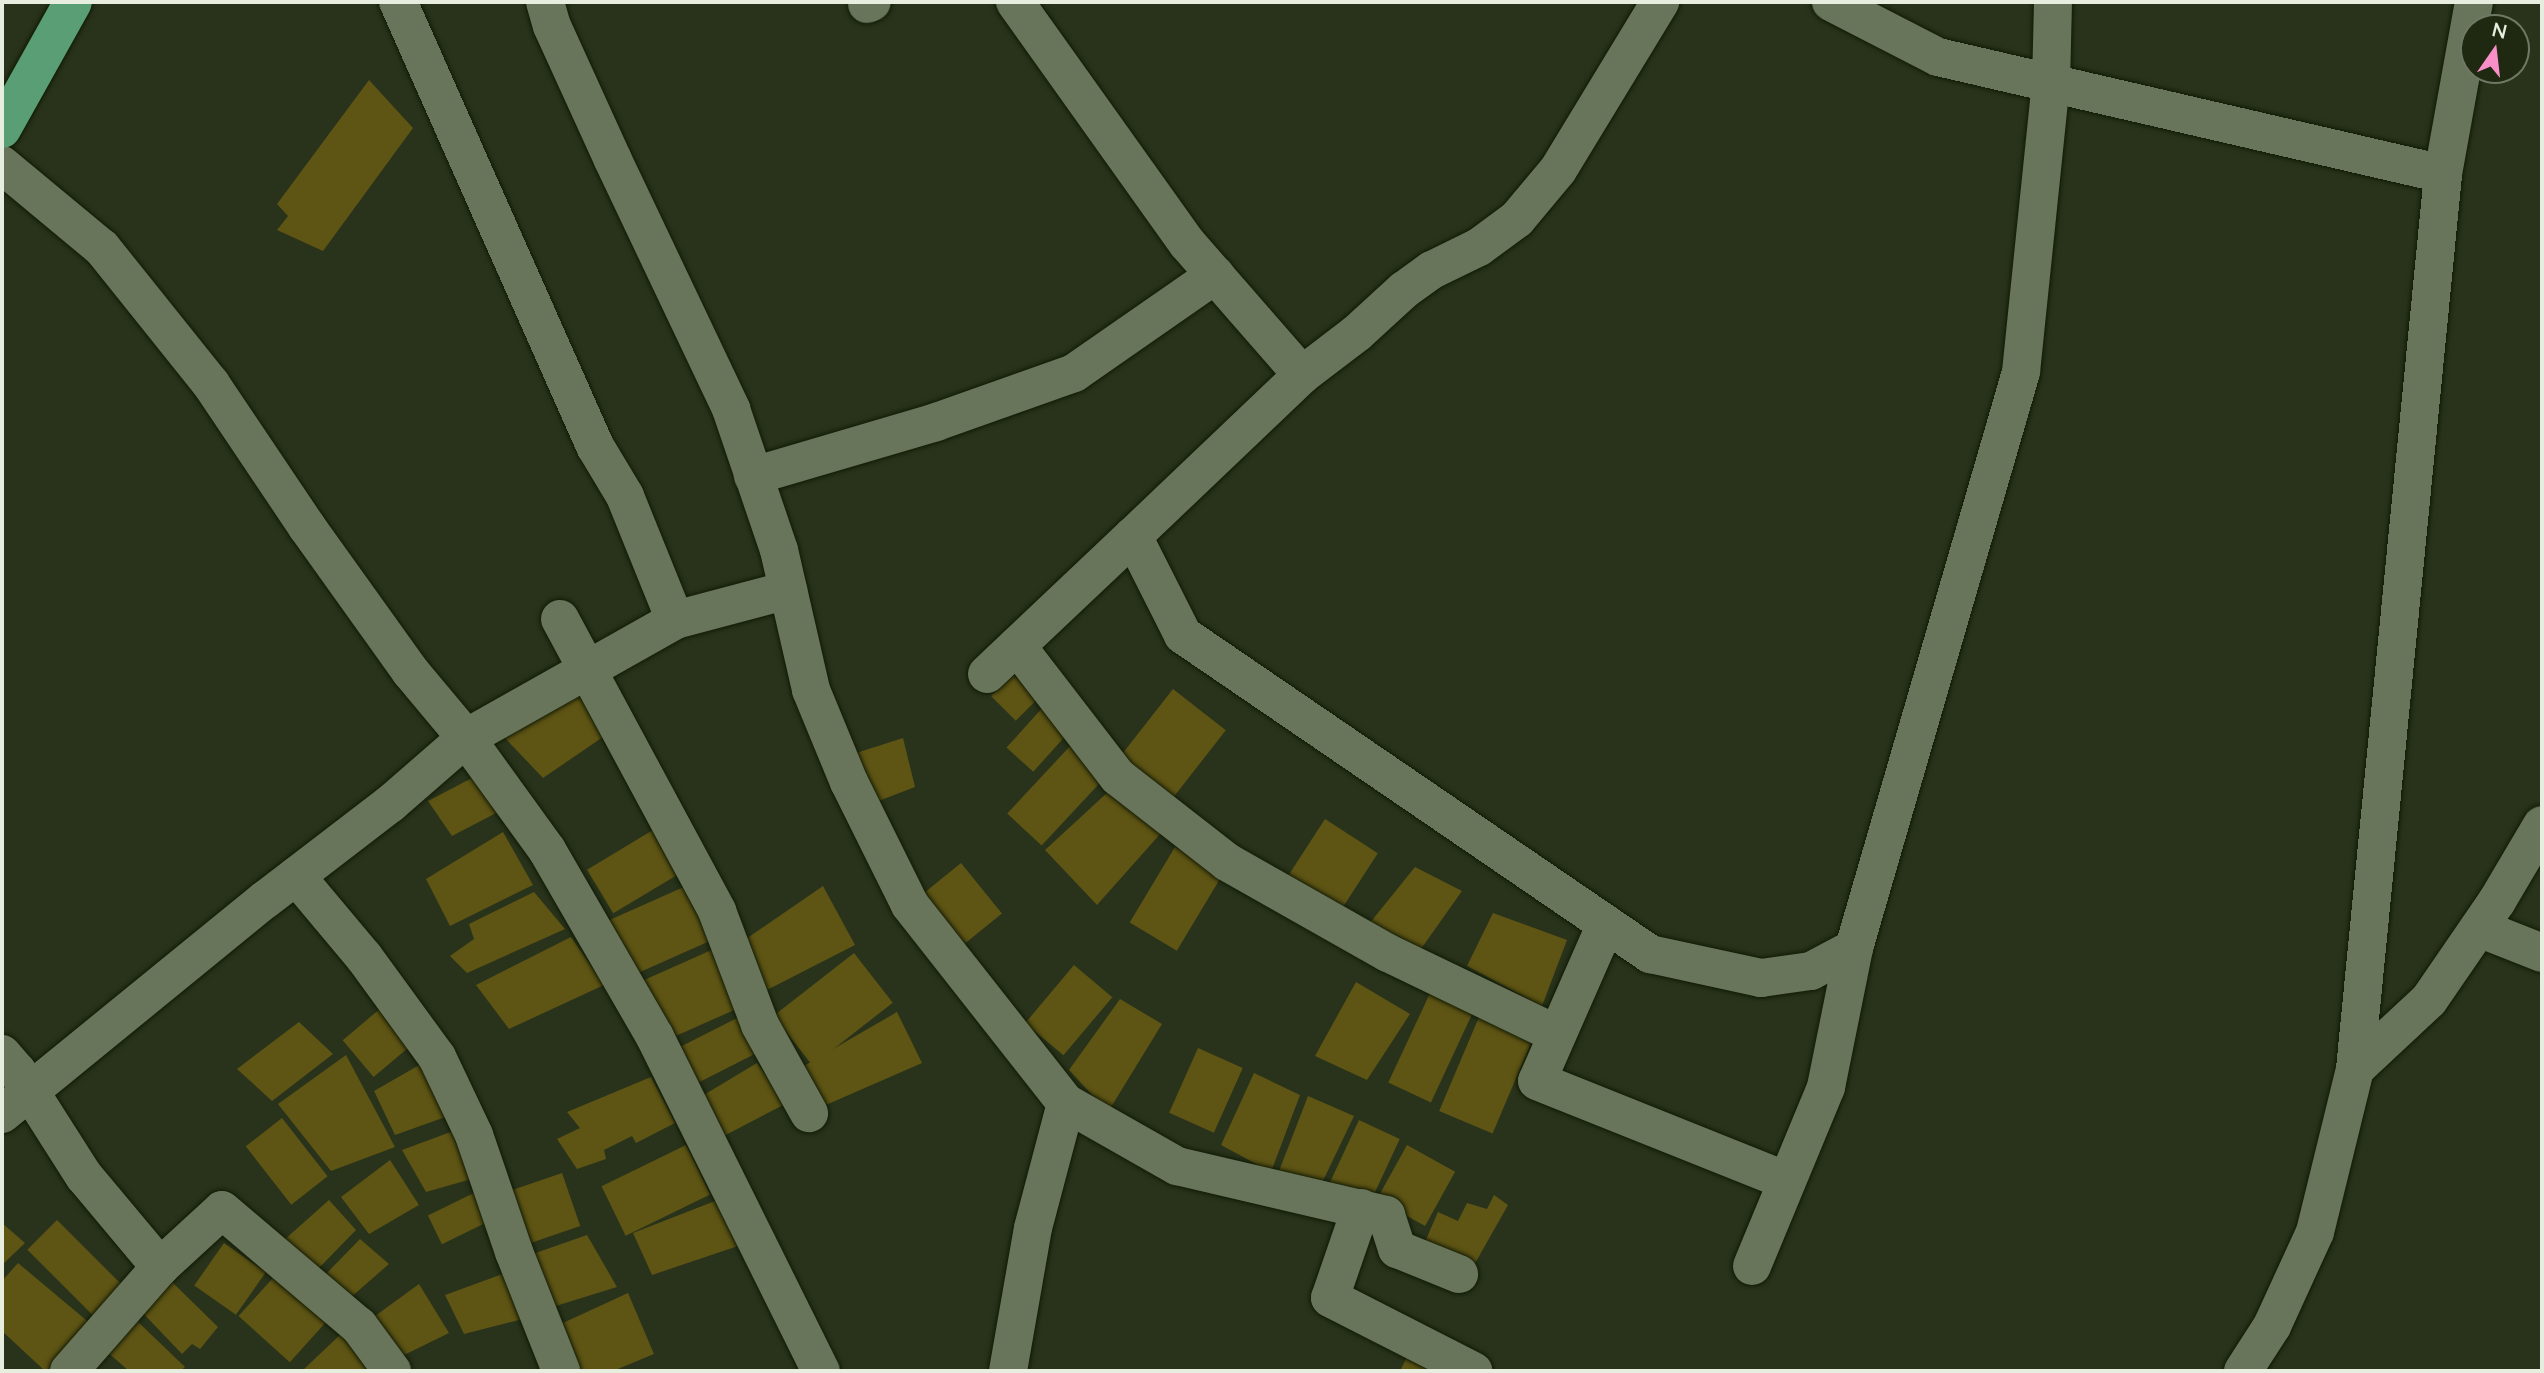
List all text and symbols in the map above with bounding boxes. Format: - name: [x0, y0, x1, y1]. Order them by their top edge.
- north arrow: [2460, 14, 2530, 84]
- text: N: [2490, 17, 2510, 43]

